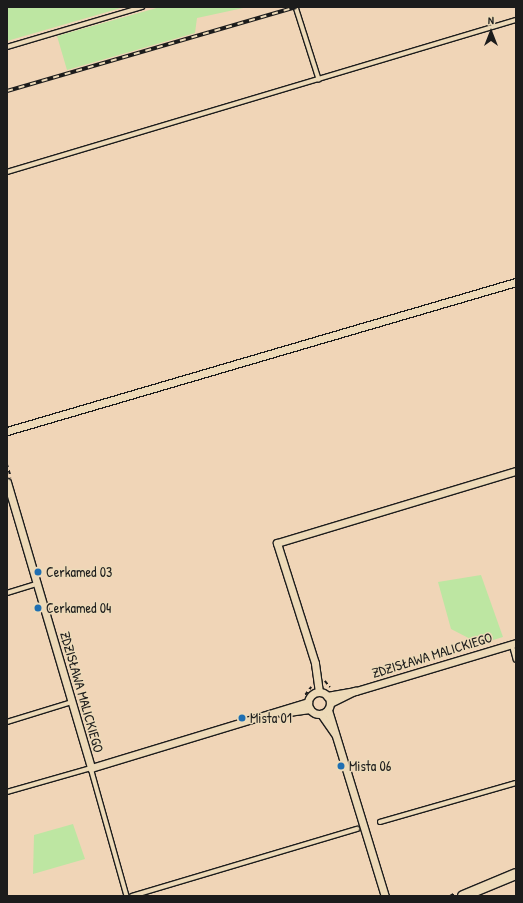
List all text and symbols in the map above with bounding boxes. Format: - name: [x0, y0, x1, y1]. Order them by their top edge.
- north arrow: [471, 12, 511, 52]
- text: N: [488, 13, 494, 27]
- place label: Cerkamed 03: [46, 564, 112, 580]
- marker: Cerkamed 03: [33, 567, 43, 577]
- place label: Cerkamed 04: [46, 600, 111, 616]
- marker: Cerkamed 04: [33, 603, 43, 613]
- street label: ZDZISŁAWA MALICKIEGO: [370, 629, 494, 681]
- street label: ZDZISŁAWA MALICKIEGO: [57, 630, 107, 754]
- place label: Mista 01: [250, 710, 292, 726]
- marker: Mista 01: [237, 713, 247, 723]
- place label: Mista 06: [349, 758, 391, 774]
- marker: Mista 06: [336, 761, 346, 771]

